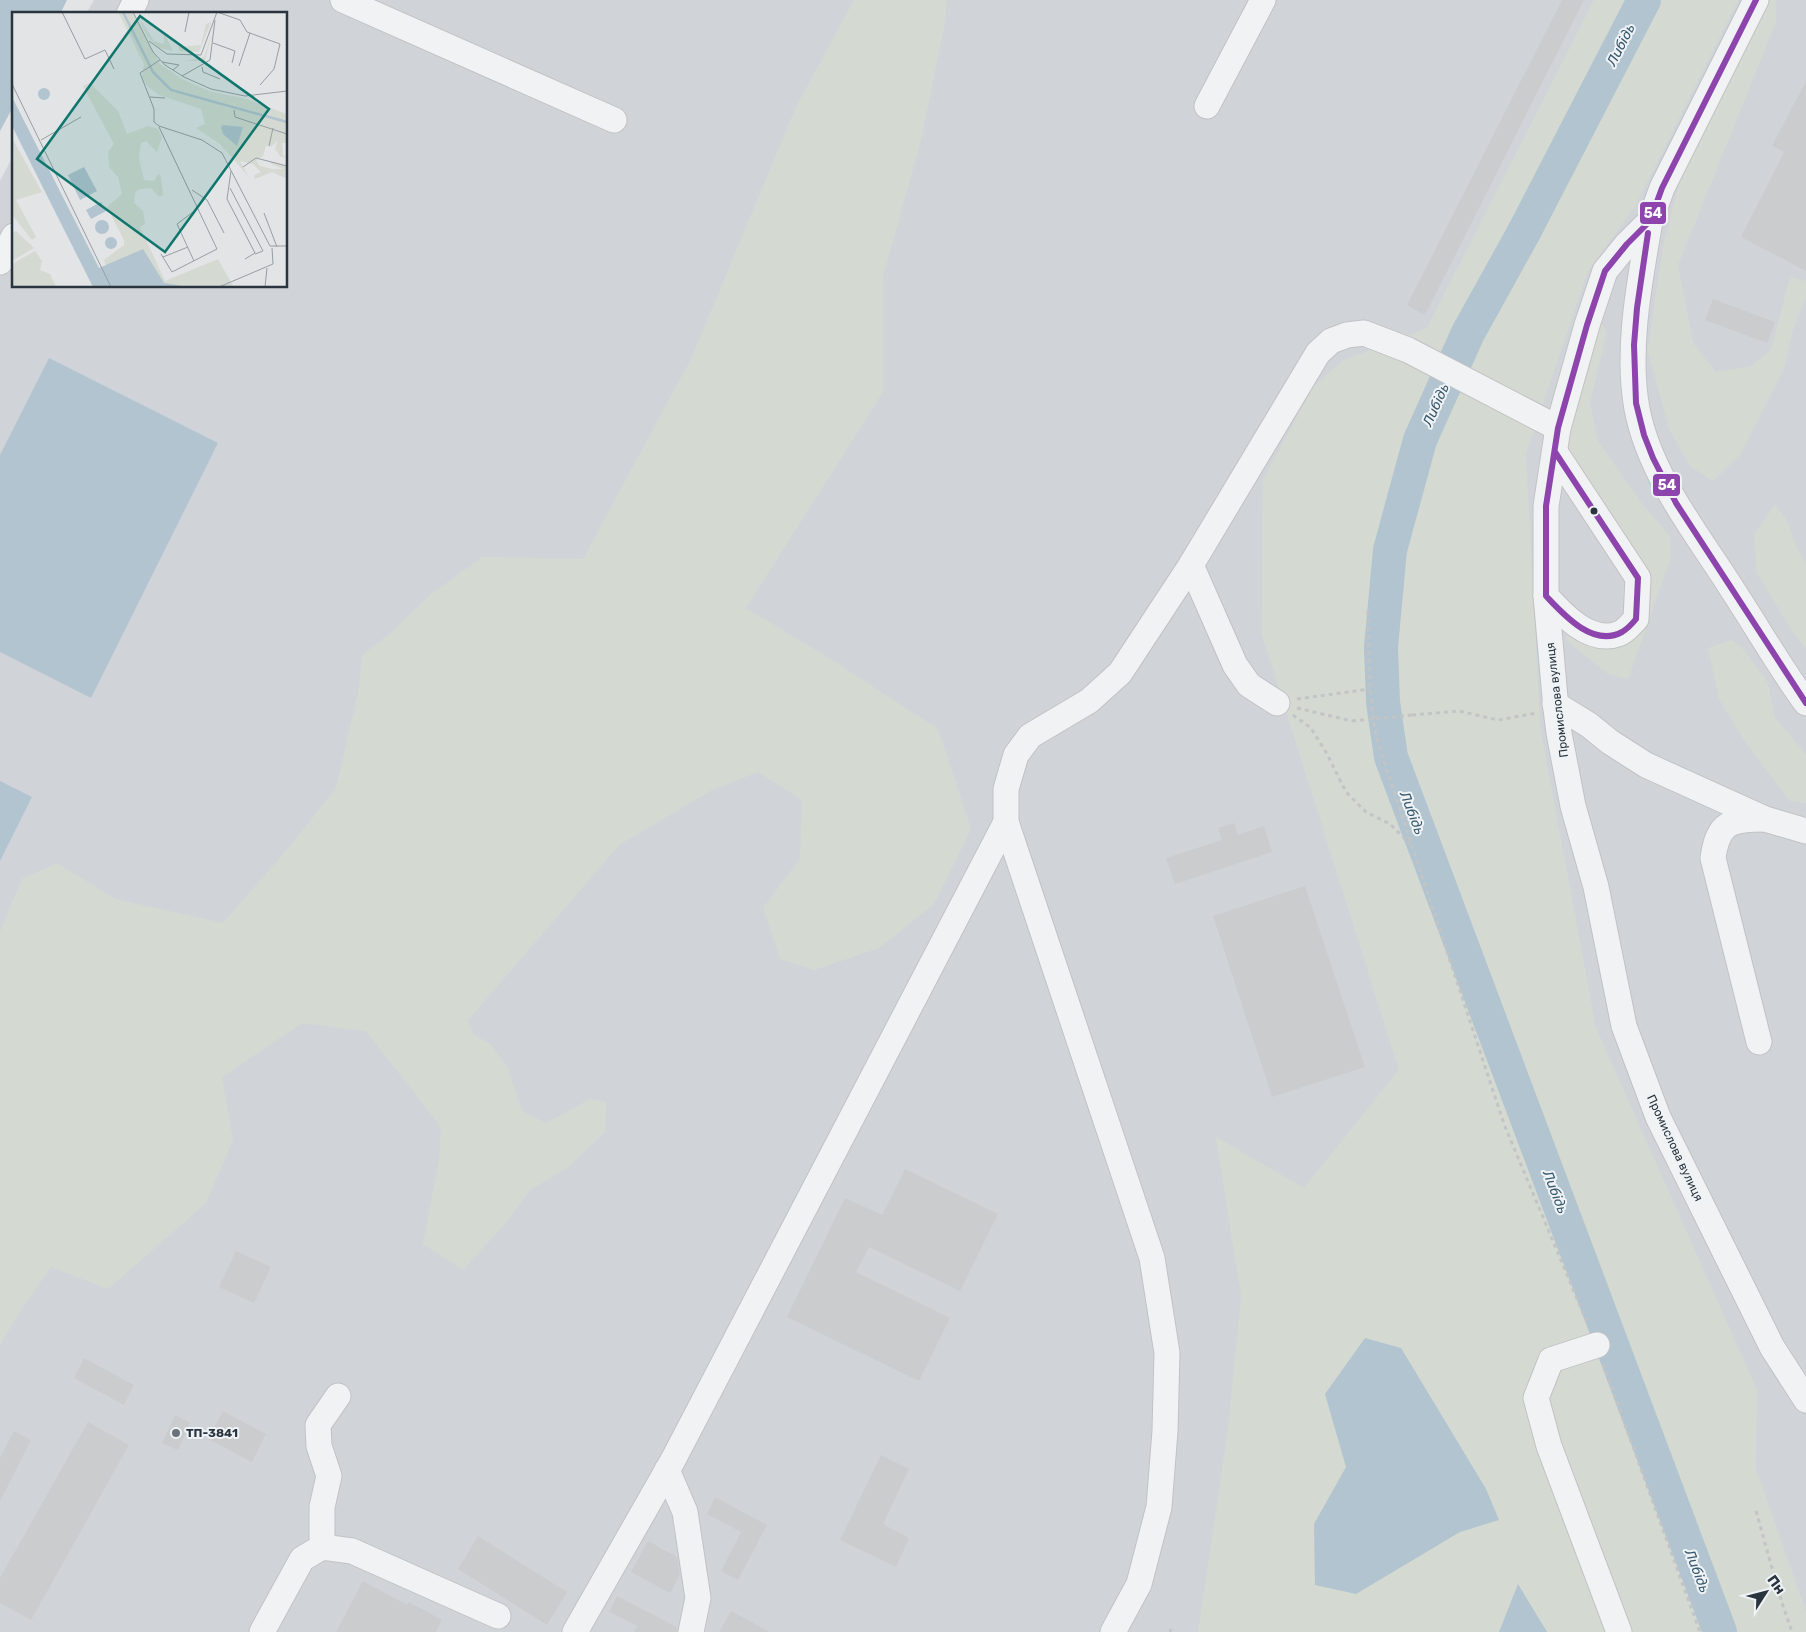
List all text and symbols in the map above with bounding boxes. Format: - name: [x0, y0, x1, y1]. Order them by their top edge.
- inset map: [12, 12, 288, 288]
- water label: Либідь: [1603, 21, 1639, 70]
- line badge: 54: [1639, 201, 1667, 225]
- text: 54: [1644, 205, 1663, 222]
- water label: Либідь: [1419, 381, 1453, 430]
- line badge: 54: [1652, 473, 1681, 497]
- text: 54: [1658, 477, 1677, 494]
- unlabelled marker: [1589, 506, 1599, 516]
- street label: Промислова вулиця: [1543, 642, 1571, 758]
- water label: Либідь: [1396, 788, 1428, 837]
- street label: Промислова вулиця: [1644, 1092, 1706, 1204]
- water label: Либідь: [1539, 1167, 1571, 1216]
- place label: ТП-3841: [186, 1426, 238, 1440]
- marker: ТП-3841: [170, 1427, 182, 1439]
- water label: Либідь: [1681, 1546, 1713, 1595]
- north arrow: [1741, 1567, 1791, 1617]
- text: Пн: [1764, 1572, 1789, 1598]

